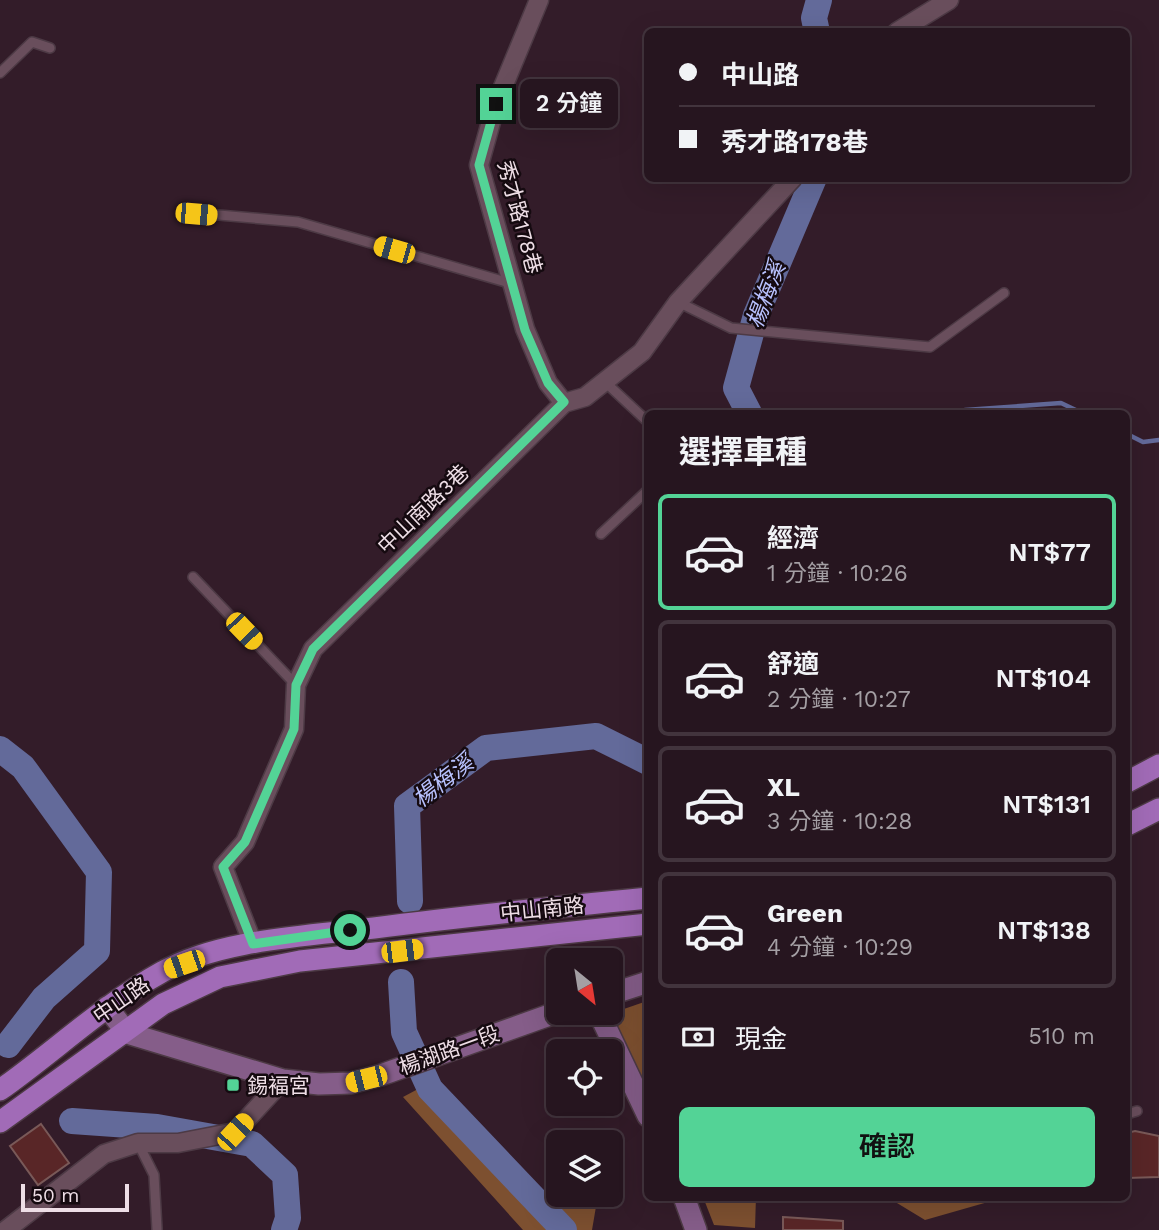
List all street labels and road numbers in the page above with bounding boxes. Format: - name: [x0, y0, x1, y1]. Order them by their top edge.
- street label: 秀才路178巷: [493, 157, 547, 277]
- street label: 中山南路3巷: [372, 459, 474, 559]
- street label: 中山南路: [499, 892, 585, 926]
- street label: 中山路: [88, 972, 154, 1028]
- street label: 楊湖路一段: [395, 1020, 503, 1080]

